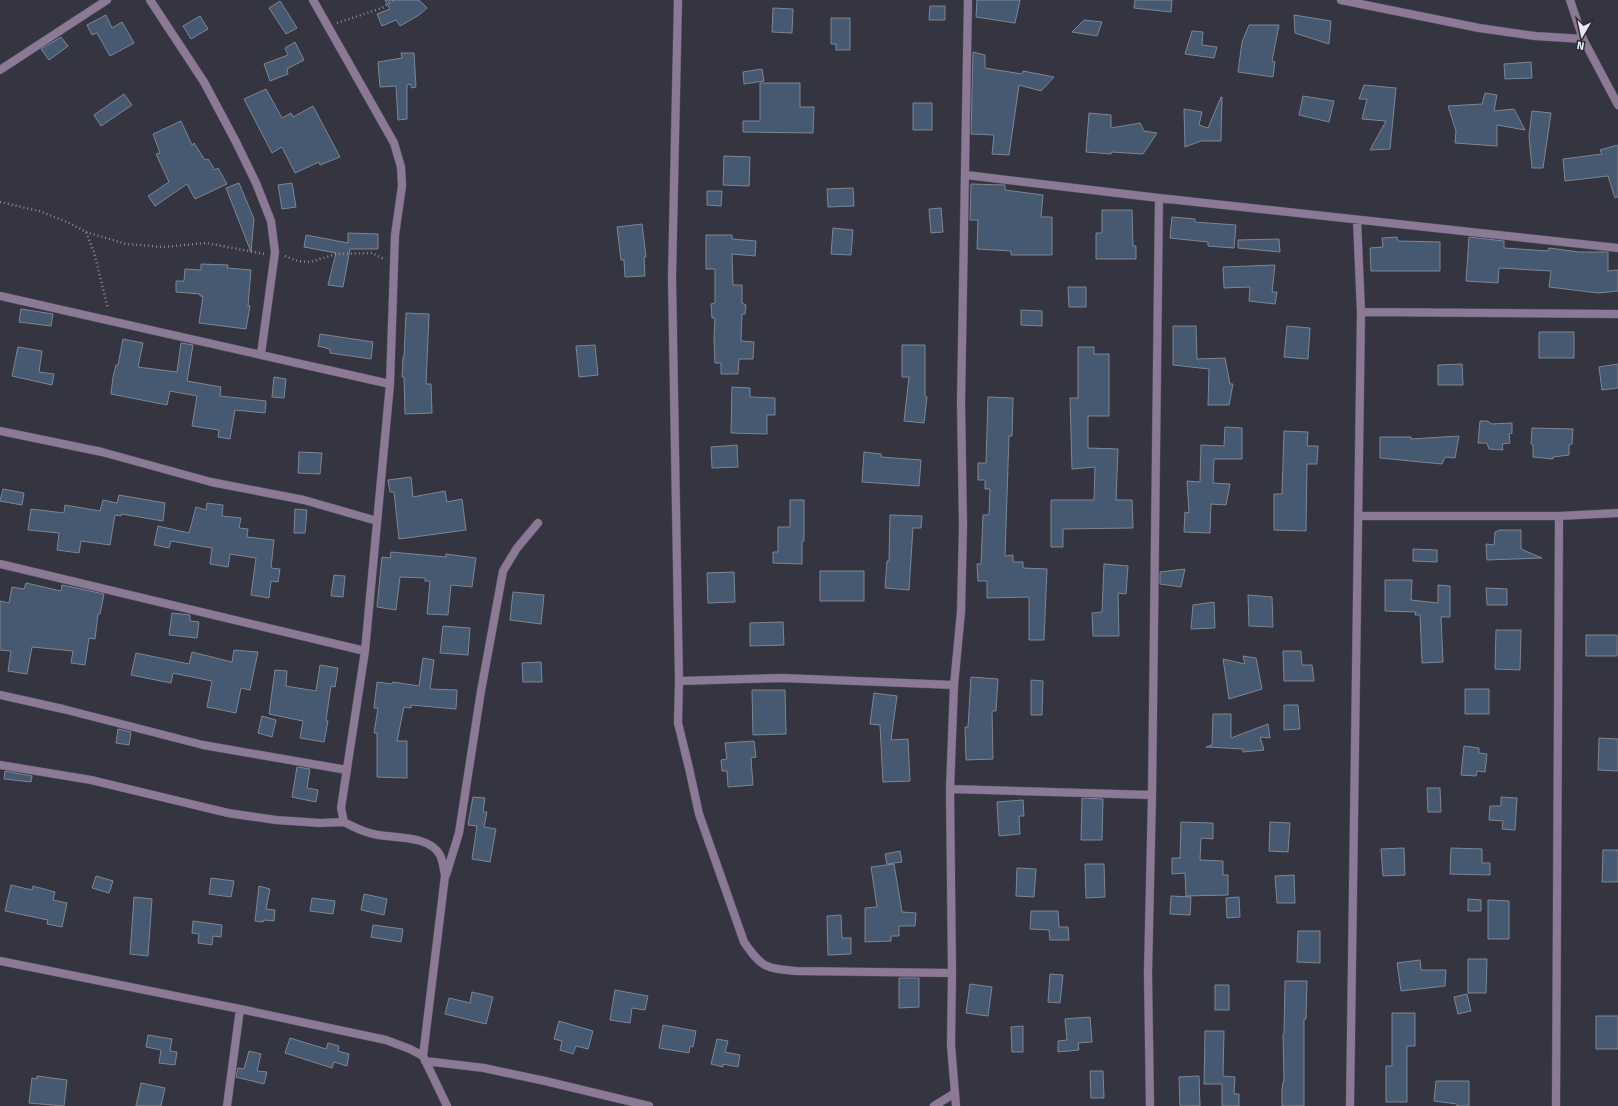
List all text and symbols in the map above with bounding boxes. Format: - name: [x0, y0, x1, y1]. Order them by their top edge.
- north arrow: [1562, 16, 1602, 56]
- text: N: [1576, 38, 1585, 52]

